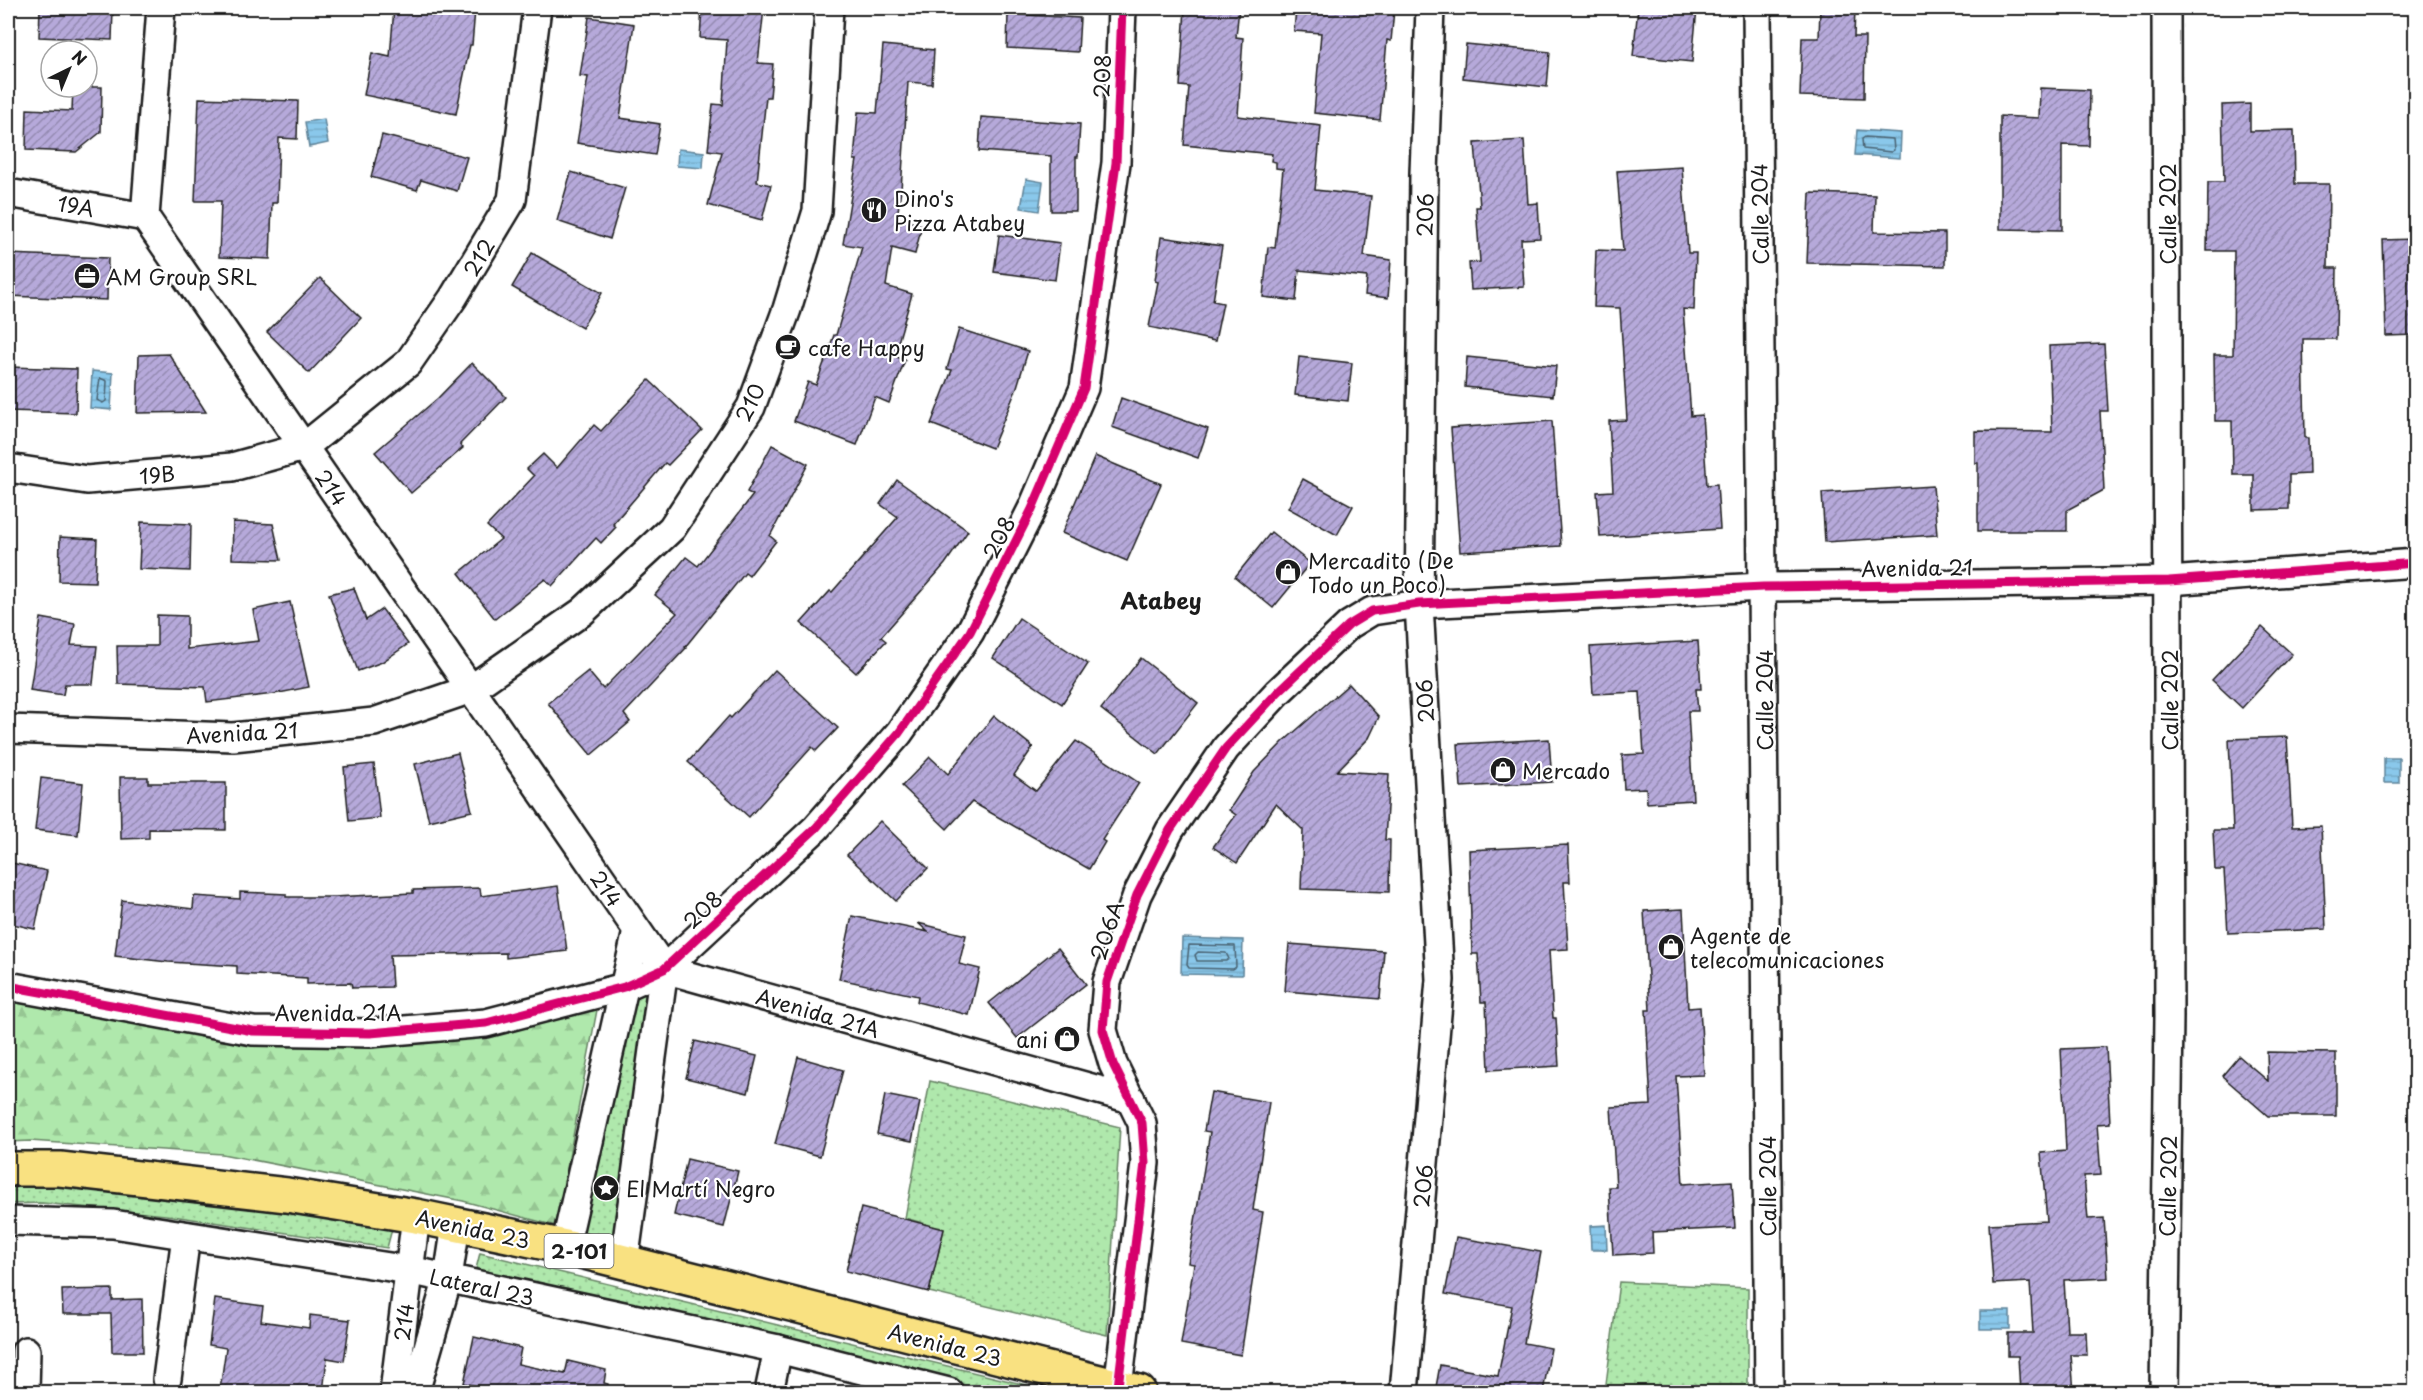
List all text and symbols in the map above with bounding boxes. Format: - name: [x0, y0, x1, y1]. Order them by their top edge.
- north arrow: [39, 39, 99, 99]
- text: N: [67, 44, 93, 70]
- street label: 208: [1084, 54, 1118, 98]
- street label: Calle 204: [1742, 163, 1776, 265]
- street label: Calle 202: [2151, 163, 2183, 265]
- place label: Dino's Pizza Atabey: [894, 182, 1025, 238]
- street label: 19A: [55, 186, 97, 224]
- street label: 206: [1408, 193, 1440, 237]
- restaurant icon: Dino's Pizza Atabey: [859, 195, 889, 225]
- street label: 212: [454, 232, 502, 282]
- place label: AM Group SRL: [106, 260, 257, 292]
- office icon: AM Group SRL: [72, 261, 102, 291]
- place label: cafe Happy: [808, 331, 925, 363]
- cafe icon: cafe Happy: [773, 332, 803, 362]
- street label: 210: [726, 377, 772, 427]
- street label: 19B: [138, 457, 176, 491]
- street label: 214: [308, 462, 356, 512]
- street label: 208: [974, 510, 1022, 564]
- place label: Mercadito (De Todo un Poco): [1308, 544, 1454, 600]
- street label: Avenida 21: [1861, 550, 1973, 584]
- shop icon: Mercadito (De Todo un Poco): [1273, 557, 1303, 587]
- district label: Atabey: [1120, 583, 1202, 616]
- street label: Calle 204: [1748, 649, 1780, 751]
- street label: Calle 202: [2153, 649, 2185, 751]
- street label: 206: [1407, 678, 1441, 724]
- street label: Avenida 21: [185, 713, 299, 751]
- place label: Mercado: [1522, 754, 1610, 786]
- shop icon: Mercado: [1488, 755, 1518, 785]
- street label: 214: [583, 863, 631, 913]
- street label: 208: [675, 882, 729, 936]
- street label: 206A: [1081, 896, 1131, 964]
- place label: Agente de telecomunicaciones: [1690, 919, 1884, 975]
- shop icon: Agente de telecomunicaciones: [1656, 932, 1686, 962]
- street label: Avenida 21A: [752, 979, 884, 1045]
- street label: Avenida 21A: [274, 996, 402, 1028]
- place label: ani: [1016, 1023, 1048, 1055]
- shop icon: ani: [1052, 1024, 1082, 1054]
- street label: Calle 204: [1751, 1135, 1783, 1237]
- street label: Calle 202: [2150, 1135, 2184, 1237]
- street label: 206: [1404, 1163, 1440, 1209]
- place label: El Martí Negro: [626, 1172, 775, 1204]
- place icon: El Martí Negro: [591, 1173, 621, 1203]
- street label: Avenida 23: [413, 1200, 533, 1256]
- road number: 2-101: [544, 1234, 614, 1268]
- street label: Lateral 23: [427, 1259, 537, 1313]
- street label: 214: [385, 1301, 421, 1343]
- street label: Avenida 23: [885, 1314, 1005, 1374]

